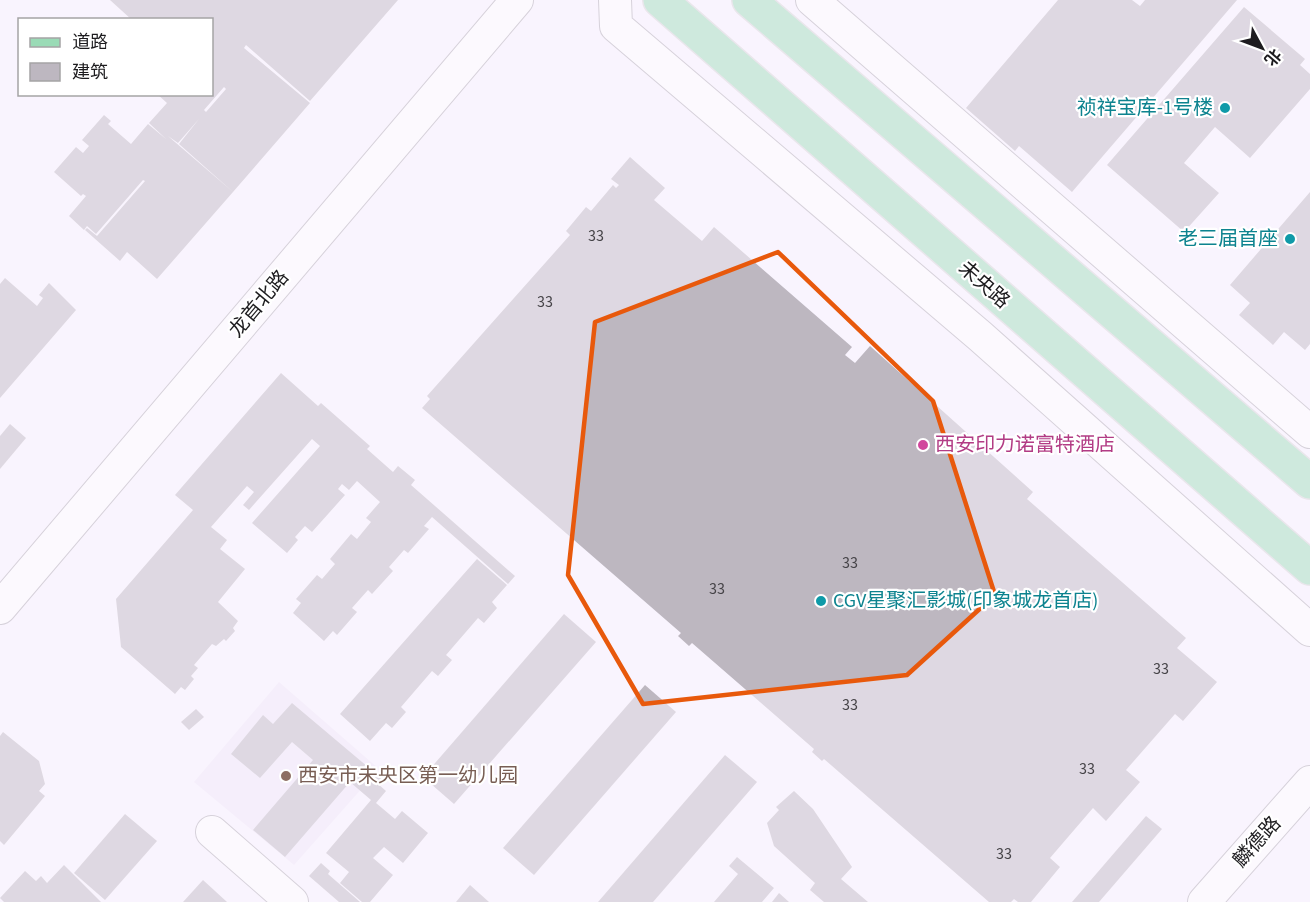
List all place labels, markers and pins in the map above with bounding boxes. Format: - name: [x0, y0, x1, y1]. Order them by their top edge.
- place label: 祯祥宝库-1号楼: [1077, 94, 1213, 122]
- marker: 祯祥宝库-1号楼: [1218, 101, 1232, 115]
- place label: 老三届首座: [1178, 225, 1278, 253]
- marker: 老三届首座: [1283, 232, 1297, 246]
- place label: 西安印力诺富特酒店: [935, 431, 1115, 459]
- marker: 西安印力诺富特酒店: [916, 438, 930, 452]
- place label: CGV星聚汇影城(印象城龙首店): [833, 587, 1098, 615]
- marker: CGV星聚汇影城(印象城龙首店): [814, 594, 828, 608]
- place label: 西安市未央区第一幼儿园: [298, 762, 518, 790]
- marker: 西安市未央区第一幼儿园: [279, 769, 293, 783]

